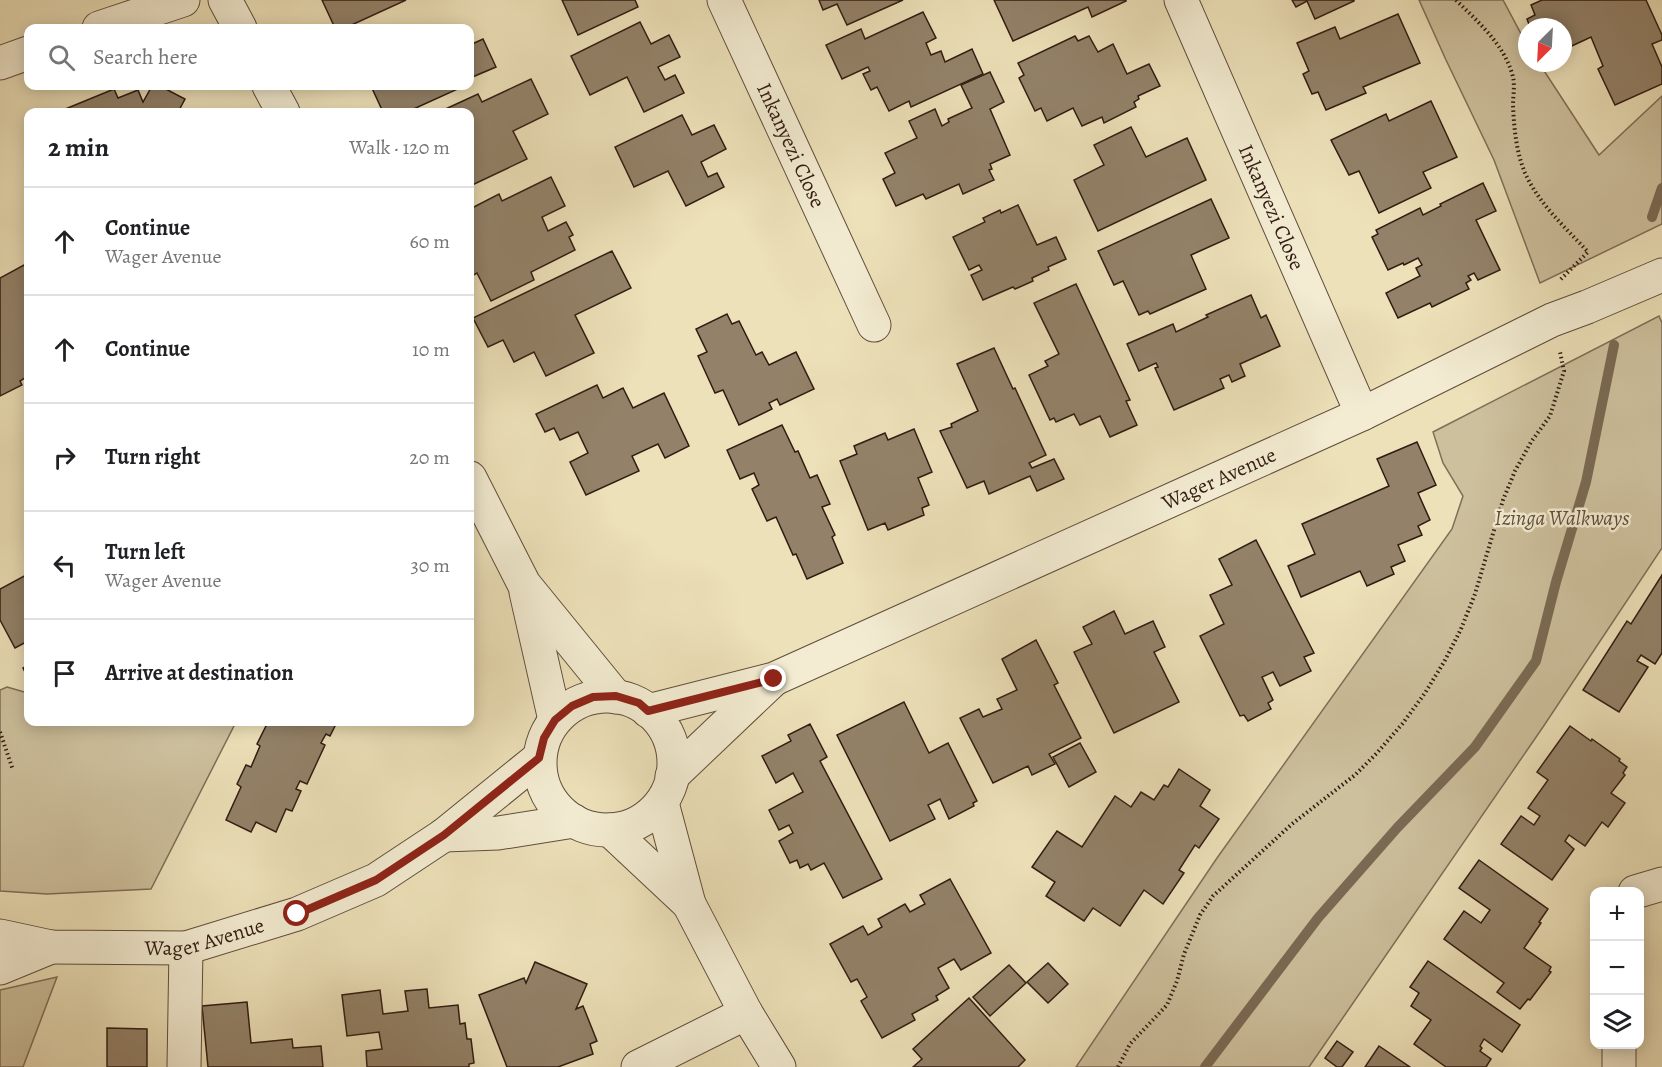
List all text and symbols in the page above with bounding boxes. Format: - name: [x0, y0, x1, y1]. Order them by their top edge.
- north arrow: [1518, 18, 1572, 72]
- search box: [24, 24, 474, 90]
- icon: search: [45, 41, 78, 74]
- text: Search here: [93, 42, 198, 72]
- street label: Inkanyezi Close: [750, 78, 832, 212]
- text: 2 min: [48, 130, 109, 165]
- text: Walk · 120 m: [349, 134, 450, 161]
- street label: Inkanyezi Close: [1232, 140, 1311, 274]
- text: Continue: [105, 213, 190, 243]
- icon: ahead: [48, 225, 81, 258]
- text: 60 m: [410, 228, 450, 255]
- text: Wager Avenue: [105, 243, 222, 270]
- icon: ahead: [48, 333, 81, 366]
- text: Continue: [105, 334, 190, 364]
- text: 10 m: [412, 336, 450, 363]
- icon: right: [48, 441, 81, 474]
- street label: Wager Avenue: [1156, 441, 1280, 517]
- text: Turn right: [105, 442, 201, 472]
- text: 20 m: [409, 444, 450, 471]
- park label: Izinga Walkways: [1495, 504, 1629, 532]
- text: Turn left: [105, 537, 185, 567]
- icon: left: [48, 549, 81, 582]
- text: 30 m: [410, 552, 450, 579]
- text: Wager Avenue: [105, 567, 222, 594]
- icon: arrive: [48, 657, 81, 690]
- text: Arrive at destination: [105, 658, 294, 688]
- route end: [760, 665, 786, 691]
- map controls: [1590, 887, 1644, 1049]
- button: +: [1590, 887, 1644, 941]
- route start: [283, 900, 309, 926]
- street label: Wager Avenue: [143, 911, 268, 962]
- button: −: [1590, 941, 1644, 995]
- button: layers: [1590, 995, 1644, 1049]

